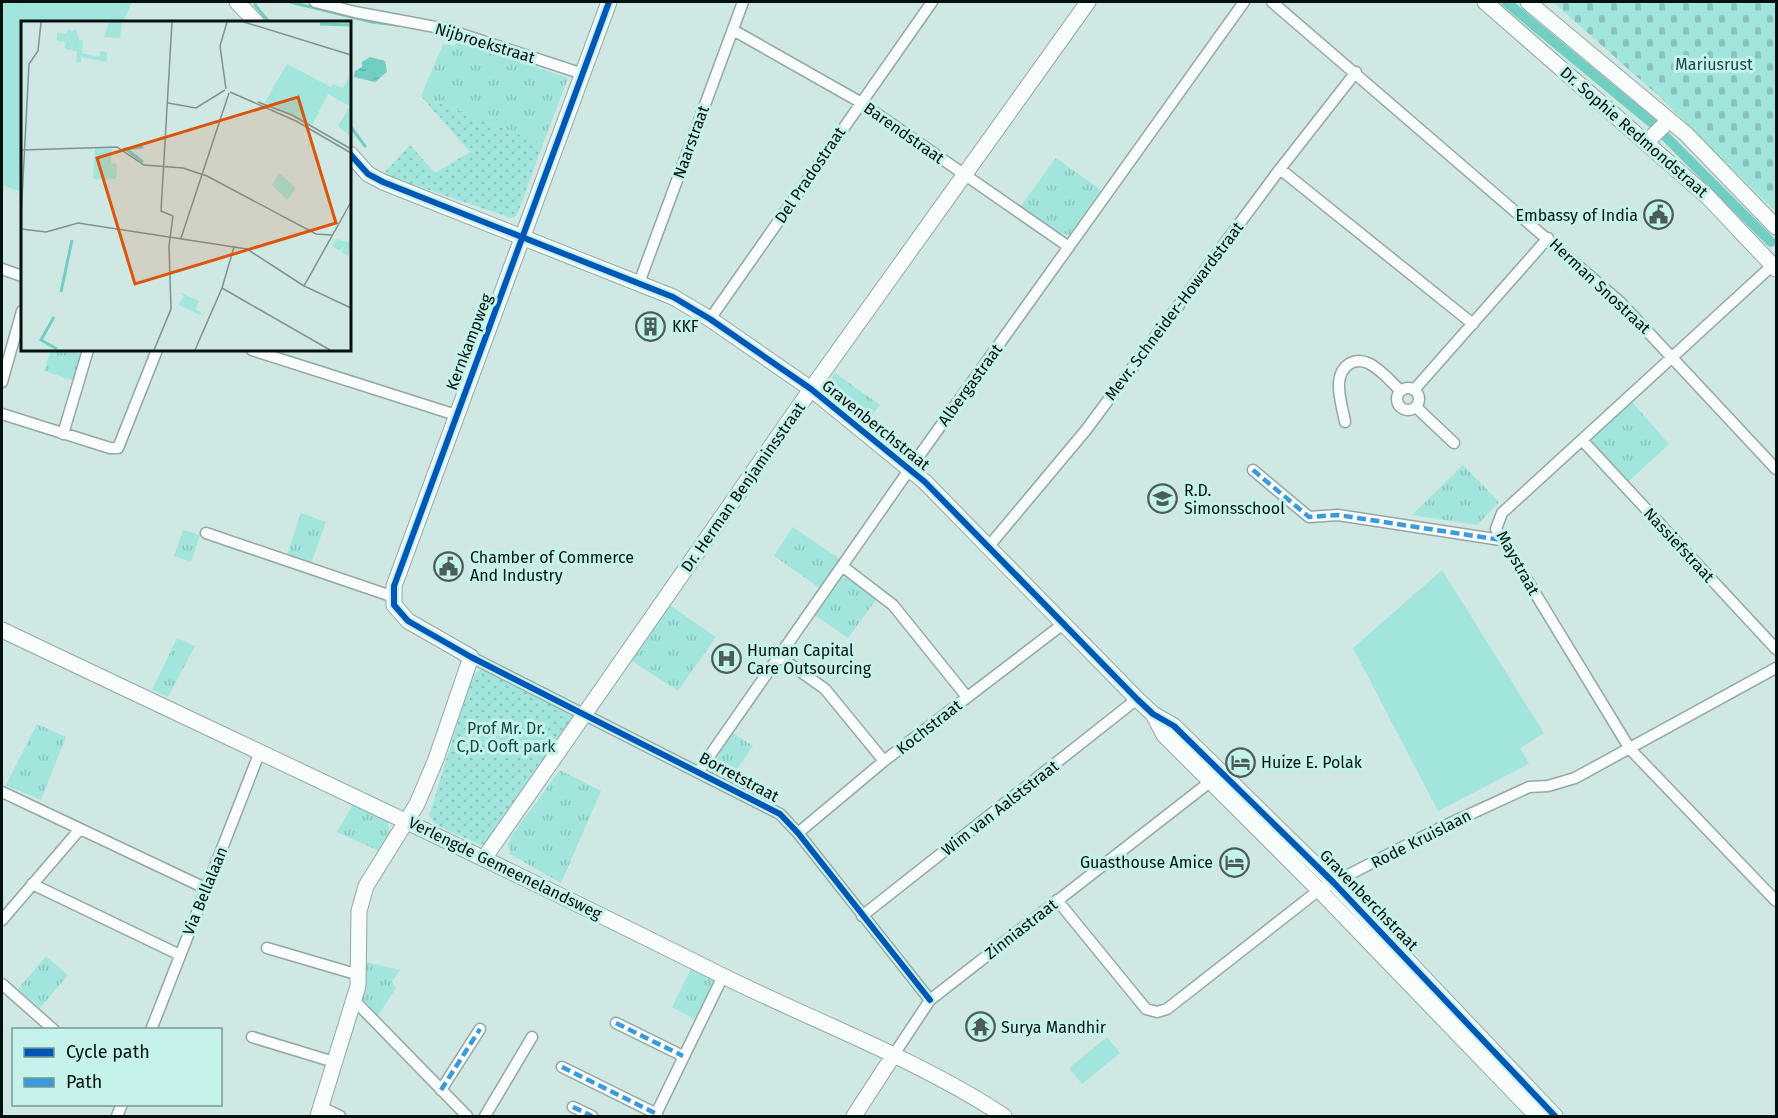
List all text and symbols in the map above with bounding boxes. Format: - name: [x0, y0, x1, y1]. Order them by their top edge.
- street label: Nijbroekstraat: [433, 19, 537, 67]
- inset map: [21, 21, 351, 351]
- park label: Mariusrust: [1675, 55, 1753, 74]
- street label: Dr. Sophie Redmondstraat: [1556, 63, 1712, 201]
- street label: Barendstraat: [860, 98, 948, 168]
- street label: Naarstraat: [669, 103, 713, 181]
- street label: Del Pradostraat: [771, 123, 849, 227]
- public building icon: Embassy of India: [1643, 199, 1675, 231]
- place label: Embassy of India: [1516, 206, 1638, 225]
- street label: Mevr. Schneider-Howardstraat: [1101, 218, 1247, 404]
- street label: Herman Snostraat: [1546, 234, 1655, 338]
- street label: Kernkampweg: [442, 290, 496, 393]
- building icon: KKF: [635, 310, 667, 342]
- place label: KKF: [672, 317, 699, 336]
- street label: Albergastraat: [934, 340, 1006, 430]
- street label: Gravenberchstraat: [818, 376, 934, 474]
- street label: Dr. Herman Benjaminsstraat: [677, 398, 809, 576]
- place label: R.D. Simonsschool: [1184, 481, 1285, 518]
- school or university icon: R.D. Simonsschool: [1147, 483, 1179, 515]
- street label: Nassiefstraat: [1640, 504, 1718, 586]
- street label: Maystraat: [1493, 528, 1544, 599]
- place label: Chamber of Commerce And Industry: [470, 548, 634, 585]
- public building icon: Chamber of Commerce And Industry: [433, 550, 465, 582]
- place label: Human Capital Care Outsourcing: [747, 641, 872, 678]
- hospital icon: Human Capital Care Outsourcing: [710, 643, 742, 675]
- street label: Kochstraat: [893, 696, 966, 758]
- park label: Prof Mr. Dr. C,D. Ooft park: [456, 719, 556, 756]
- hotel icon: Huize E. Polak: [1224, 746, 1256, 778]
- street label: Borretstraat: [696, 748, 782, 806]
- place label: Huize E. Polak: [1261, 753, 1363, 772]
- street label: Wim van Aalststraat: [938, 756, 1062, 860]
- street label: Rode Kruislaan: [1368, 806, 1474, 872]
- street label: Verlengde Gemeenelandsweg: [405, 813, 605, 923]
- street label: Via Bellalaan: [179, 844, 231, 938]
- hotel icon: Guasthouse Amice: [1218, 846, 1250, 878]
- street label: Gravenberchstraat: [1316, 846, 1422, 955]
- place label: Guasthouse Amice: [1080, 853, 1213, 872]
- street label: Zinniastraat: [981, 895, 1061, 963]
- temple icon: Surya Mandhir: [964, 1011, 996, 1043]
- place label: Surya Mandhir: [1001, 1018, 1107, 1037]
- legend: [12, 1028, 222, 1106]
- text: Cycle path: [66, 1041, 150, 1063]
- text: Path: [66, 1071, 102, 1093]

